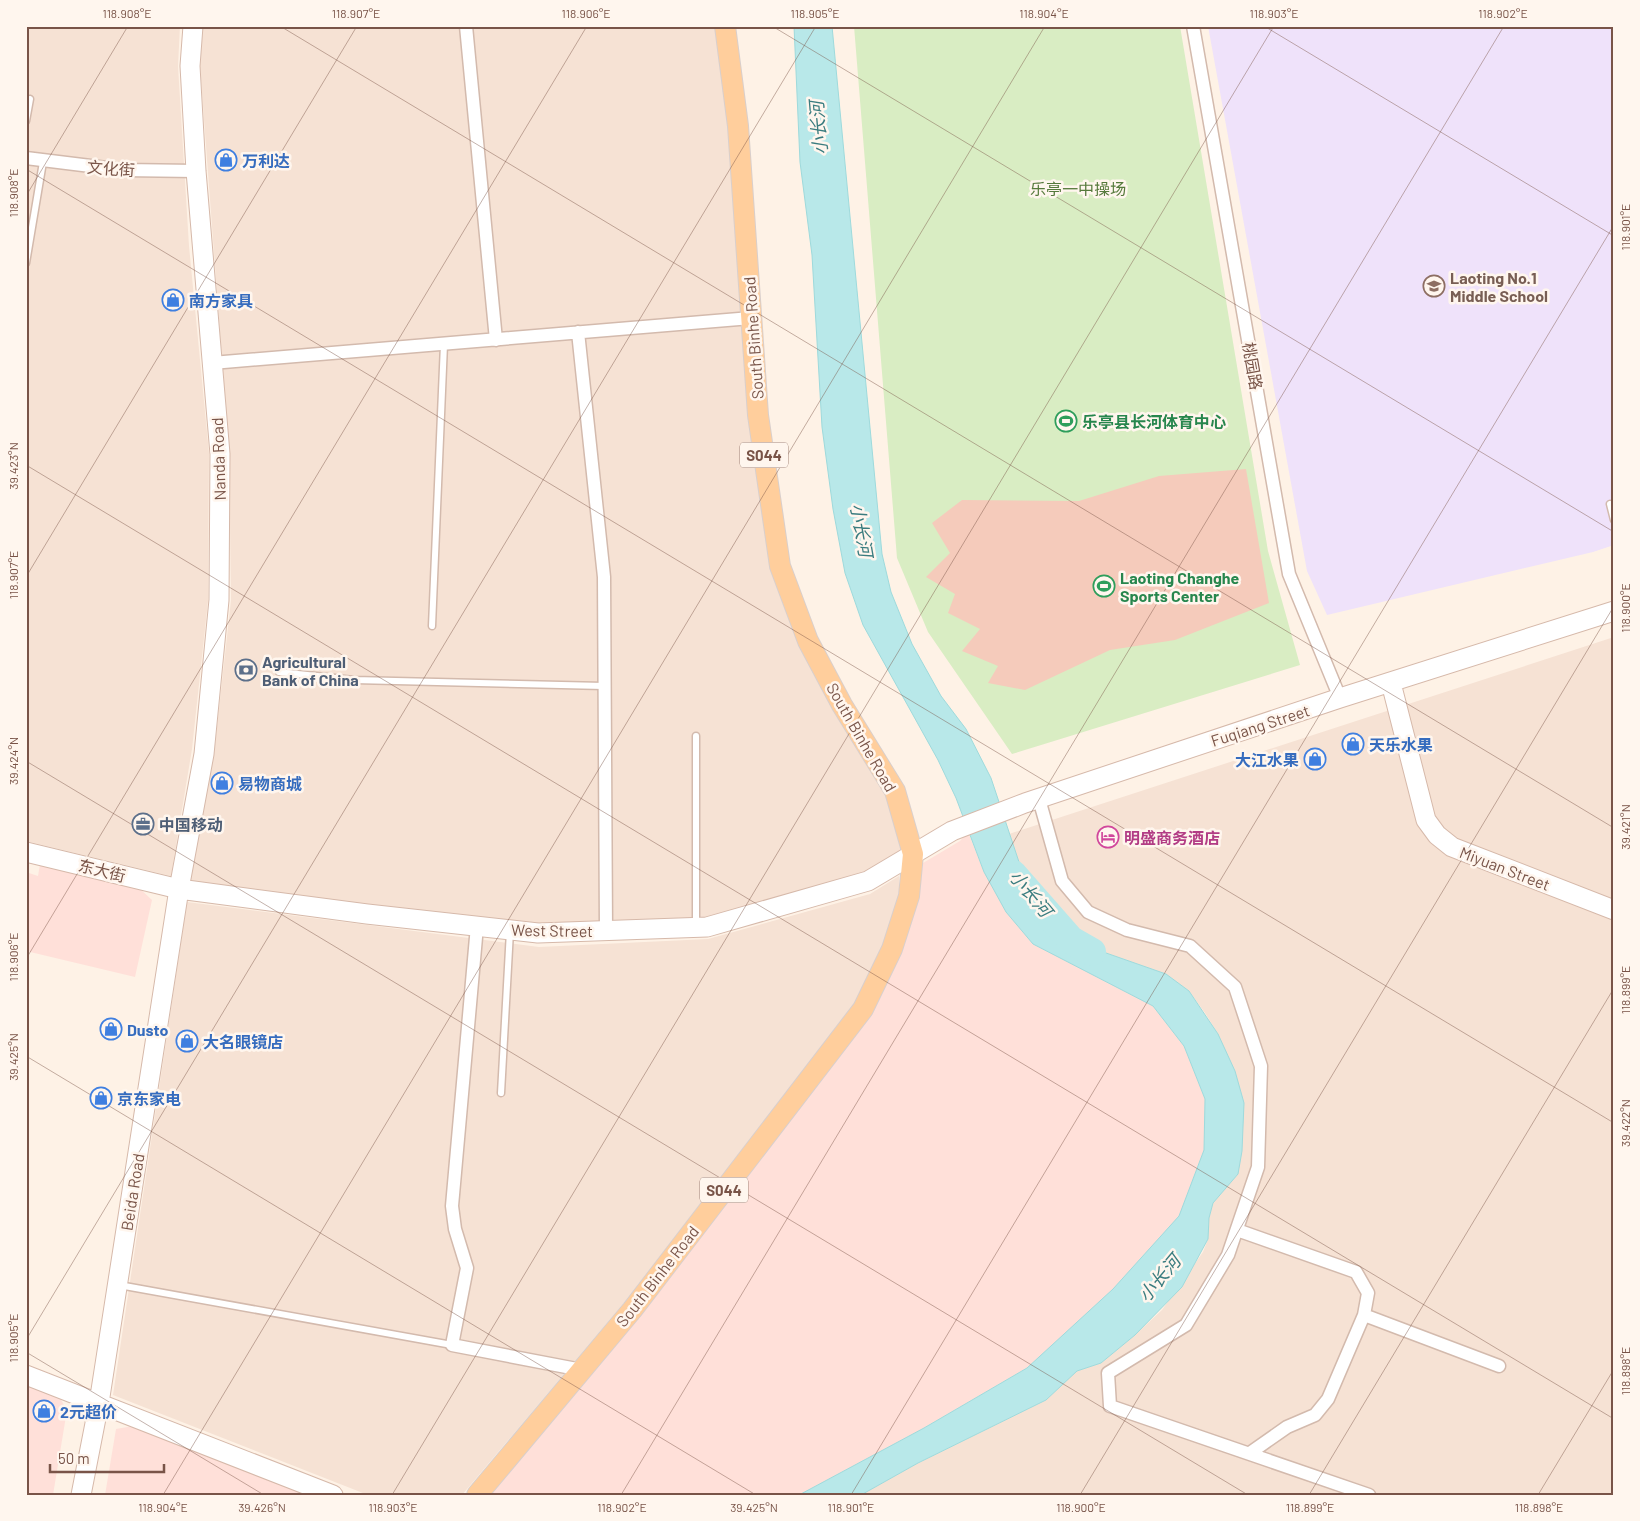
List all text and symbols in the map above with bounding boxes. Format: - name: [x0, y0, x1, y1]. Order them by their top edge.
- text: 118.908°E: [102, 6, 152, 20]
- text: 118.907°E: [332, 6, 380, 20]
- text: 118.906°E: [561, 6, 611, 20]
- text: 118.905°E: [790, 6, 840, 20]
- text: 118.904°E: [1019, 6, 1069, 20]
- text: 118.903°E: [1249, 6, 1299, 20]
- text: 118.902°E: [1478, 6, 1528, 20]
- water label: 小长河: [804, 97, 831, 156]
- shop icon: 万利达: [214, 148, 238, 172]
- place label: 万利达: [242, 151, 290, 170]
- street label: 文化街: [86, 157, 136, 179]
- text: 118.908°E: [6, 168, 20, 218]
- park label: 乐亭一中操场: [1030, 179, 1126, 198]
- text: 118.901°E: [1618, 204, 1632, 250]
- place label: Laoting No.1 Middle School: [1450, 268, 1548, 305]
- school or university icon: Laoting No.1 Middle School: [1422, 274, 1446, 298]
- street label: South Binhe Road: [739, 276, 767, 400]
- shop icon: 南方家具: [161, 288, 185, 312]
- place label: 南方家具: [189, 291, 253, 310]
- street label: 桃园路: [1239, 341, 1267, 391]
- sports icon: 乐亭县长河体育中心: [1054, 409, 1078, 433]
- place label: 乐亭县长河体育中心: [1082, 412, 1226, 431]
- street label: Nanda Road: [207, 417, 229, 501]
- text: 39.423°N: [6, 442, 20, 490]
- road number: S044: [740, 442, 788, 468]
- water label: 小长河: [846, 502, 878, 561]
- text: 118.907°E: [6, 551, 20, 599]
- place label: Laoting Changhe Sports Center: [1120, 568, 1240, 605]
- sports icon: Laoting Changhe Sports Center: [1092, 574, 1116, 598]
- text: 118.900°E: [1618, 583, 1632, 633]
- place label: Agricultural Bank of China: [262, 652, 359, 689]
- bank icon: Agricultural Bank of China: [234, 658, 258, 682]
- street label: South Binhe Road: [823, 679, 901, 795]
- street label: Fuqiang Street: [1208, 700, 1312, 750]
- shop icon: 天乐水果: [1341, 732, 1365, 756]
- place label: 天乐水果: [1369, 735, 1433, 754]
- text: 39.424°N: [6, 737, 20, 785]
- shop icon: 大江水果: [1303, 747, 1327, 771]
- place label: 大江水果: [1235, 750, 1299, 769]
- shop icon: 易物商城: [210, 771, 234, 795]
- place label: 易物商城: [238, 774, 302, 793]
- text: 39.421°N: [1618, 804, 1632, 850]
- office icon: 中国移动: [131, 812, 155, 836]
- place label: 中国移动: [159, 815, 223, 834]
- hotel icon: 明盛商务酒店: [1096, 825, 1120, 849]
- place label: 明盛商务酒店: [1124, 828, 1220, 847]
- street label: Miyuan Street: [1457, 842, 1553, 894]
- street label: 东大街: [76, 855, 128, 885]
- water label: 小长河: [1005, 865, 1059, 923]
- street label: West Street: [511, 920, 593, 940]
- text: 118.906°E: [6, 932, 20, 982]
- text: 118.899°E: [1618, 966, 1632, 1014]
- shop icon: Dusto: [99, 1017, 123, 1041]
- place label: Dusto: [127, 1020, 168, 1039]
- shop icon: 大名眼镜店: [175, 1029, 199, 1053]
- place label: 大名眼镜店: [203, 1032, 283, 1051]
- text: 39.425°N: [6, 1033, 20, 1081]
- shop icon: 京东家电: [89, 1086, 113, 1110]
- place label: 京东家电: [117, 1089, 181, 1108]
- text: 39.422°N: [1618, 1099, 1632, 1147]
- street label: Beida Road: [117, 1152, 147, 1232]
- road number: S044: [700, 1178, 748, 1202]
- street label: South Binhe Road: [612, 1222, 702, 1330]
- water label: 小长河: [1133, 1248, 1187, 1306]
- text: 118.905°E: [6, 1313, 20, 1363]
- text: 118.898°E: [1618, 1347, 1632, 1395]
- shop icon: 2元超价: [32, 1399, 56, 1423]
- place label: 2元超价: [60, 1402, 117, 1421]
- scale bar: [50, 1441, 164, 1473]
- text: 50 m: [58, 1449, 90, 1467]
- text: 118.904°E: [138, 1500, 188, 1514]
- text: 39.426°N: [238, 1500, 286, 1514]
- text: 118.903°E: [368, 1500, 418, 1514]
- text: 118.902°E: [597, 1500, 647, 1514]
- text: 39.425°N: [730, 1500, 778, 1514]
- text: 118.901°E: [828, 1500, 874, 1514]
- text: 118.900°E: [1056, 1500, 1106, 1514]
- text: 118.899°E: [1286, 1500, 1334, 1514]
- text: 118.898°E: [1515, 1500, 1563, 1514]

